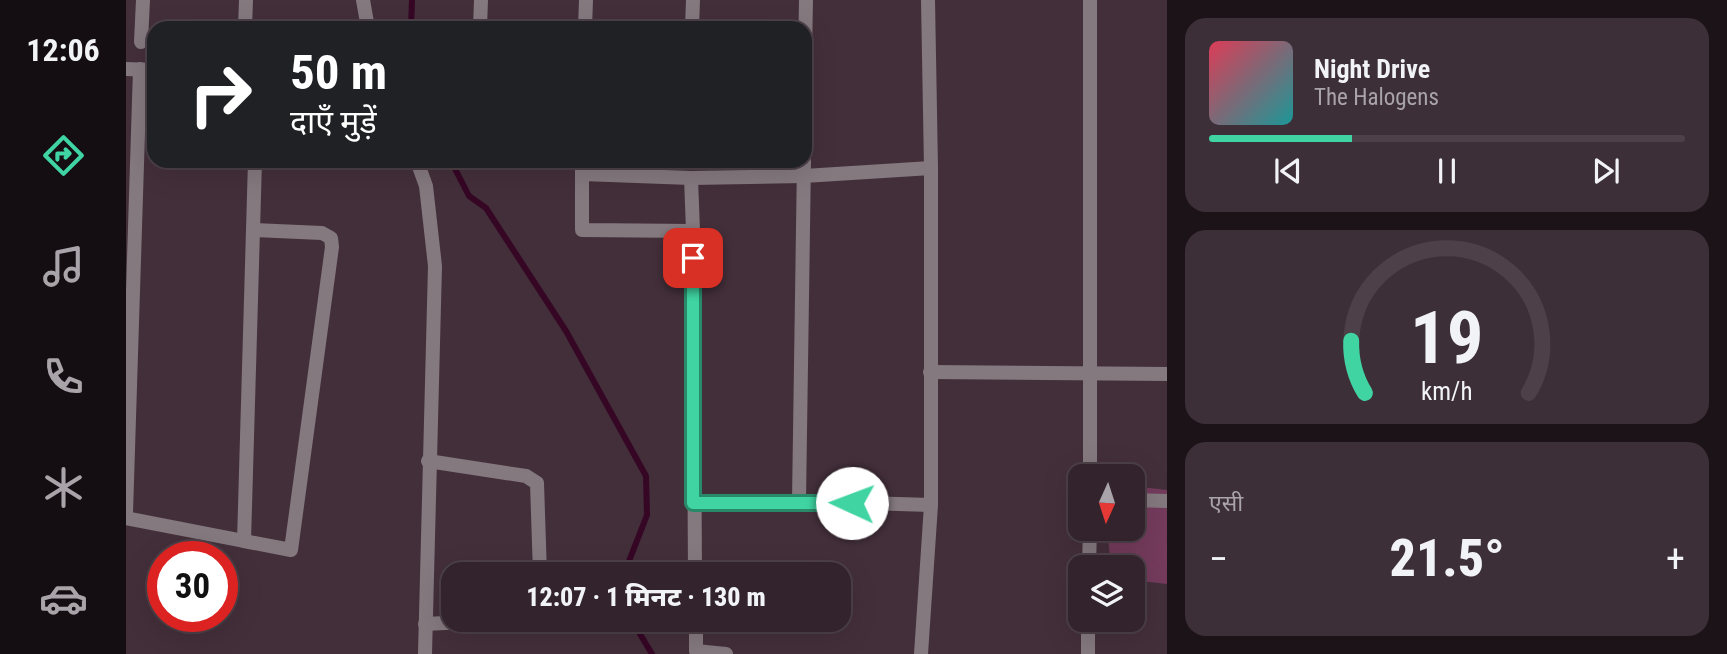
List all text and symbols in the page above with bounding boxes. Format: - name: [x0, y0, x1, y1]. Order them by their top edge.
- text: 12:06: [26, 31, 100, 69]
- text: 50 m: [290, 44, 387, 101]
- icon: right: [175, 49, 266, 140]
- text: Night Drive: [1314, 54, 1430, 84]
- text: The Halogens: [1314, 84, 1439, 111]
- text: दाएँ मुड़ें: [290, 103, 377, 141]
- icon: directions: [39, 131, 88, 180]
- icon: previous: [1269, 152, 1307, 190]
- icon: pause: [1428, 152, 1466, 190]
- icon: next: [1587, 152, 1625, 190]
- pin: [663, 228, 723, 288]
- icon: arrive: [674, 239, 712, 277]
- icon: music: [39, 242, 88, 291]
- text: 19: [1410, 295, 1484, 381]
- icon: phone: [39, 352, 88, 401]
- text: km/h: [1421, 377, 1473, 406]
- icon: climate: [39, 463, 88, 512]
- north arrow: [1068, 464, 1144, 541]
- map controls: [1068, 464, 1145, 632]
- position arrow: [815, 466, 889, 540]
- text: एसी: [1209, 490, 1243, 517]
- text: 21.5°: [1389, 528, 1505, 589]
- text: −: [1209, 537, 1228, 581]
- text: +: [1666, 537, 1685, 581]
- speed limit sign: 30: [147, 541, 238, 632]
- button: layers: [1068, 555, 1145, 632]
- icon: car: [39, 574, 88, 623]
- text: 12:07 · 1 मिनट · 130 m: [526, 582, 766, 612]

